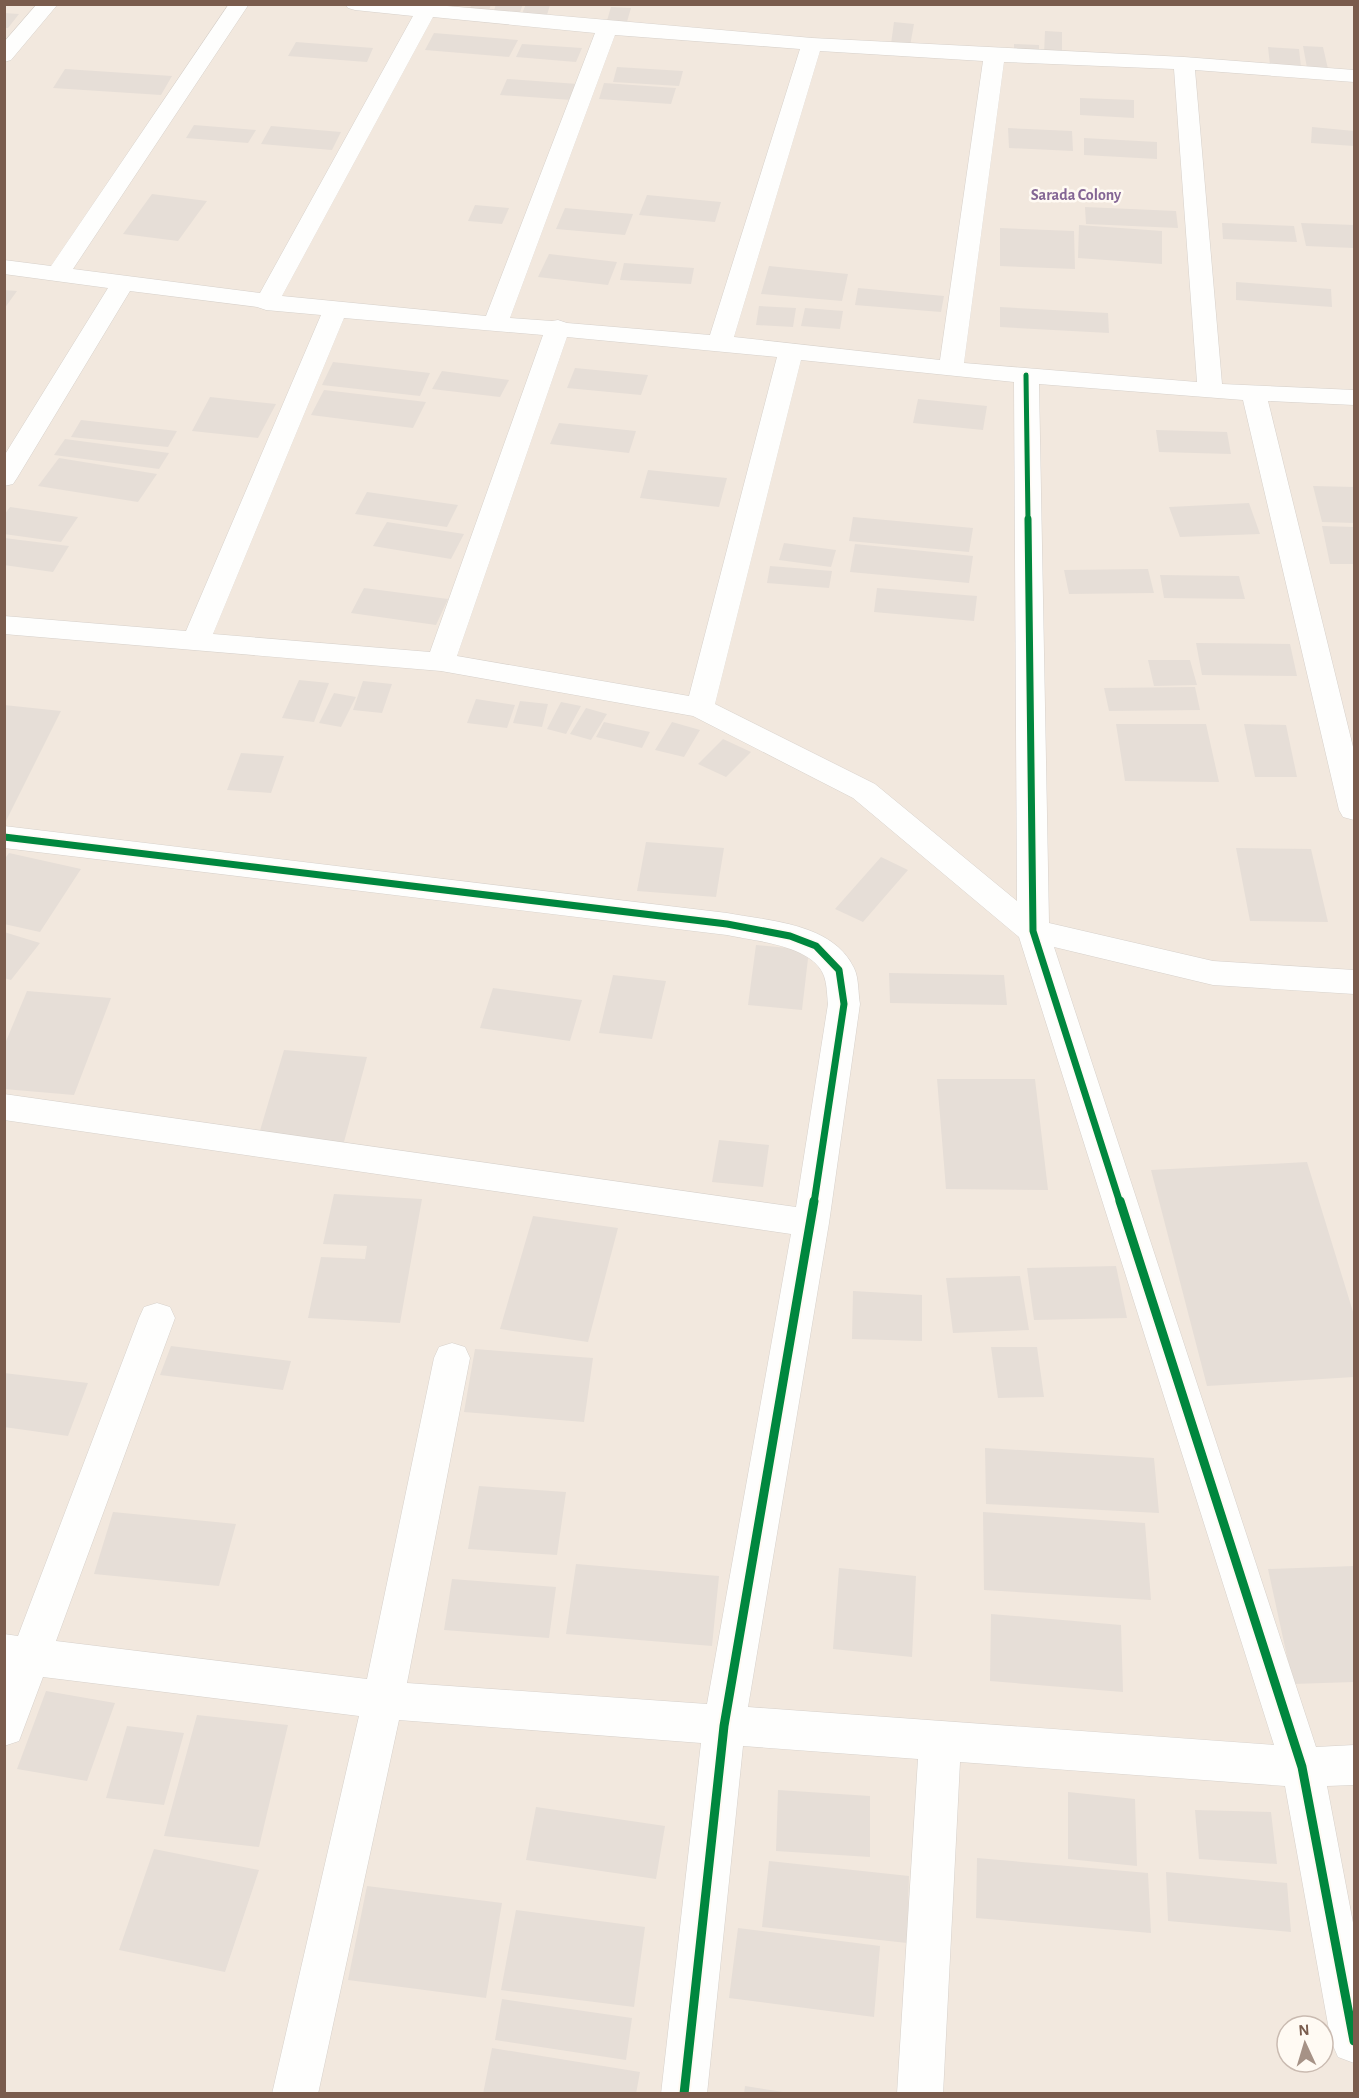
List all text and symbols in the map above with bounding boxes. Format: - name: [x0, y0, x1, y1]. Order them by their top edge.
- district label: Sarada Colony: [1031, 187, 1122, 204]
- north arrow: [1275, 2014, 1335, 2074]
- text: N: [1298, 2022, 1310, 2038]

